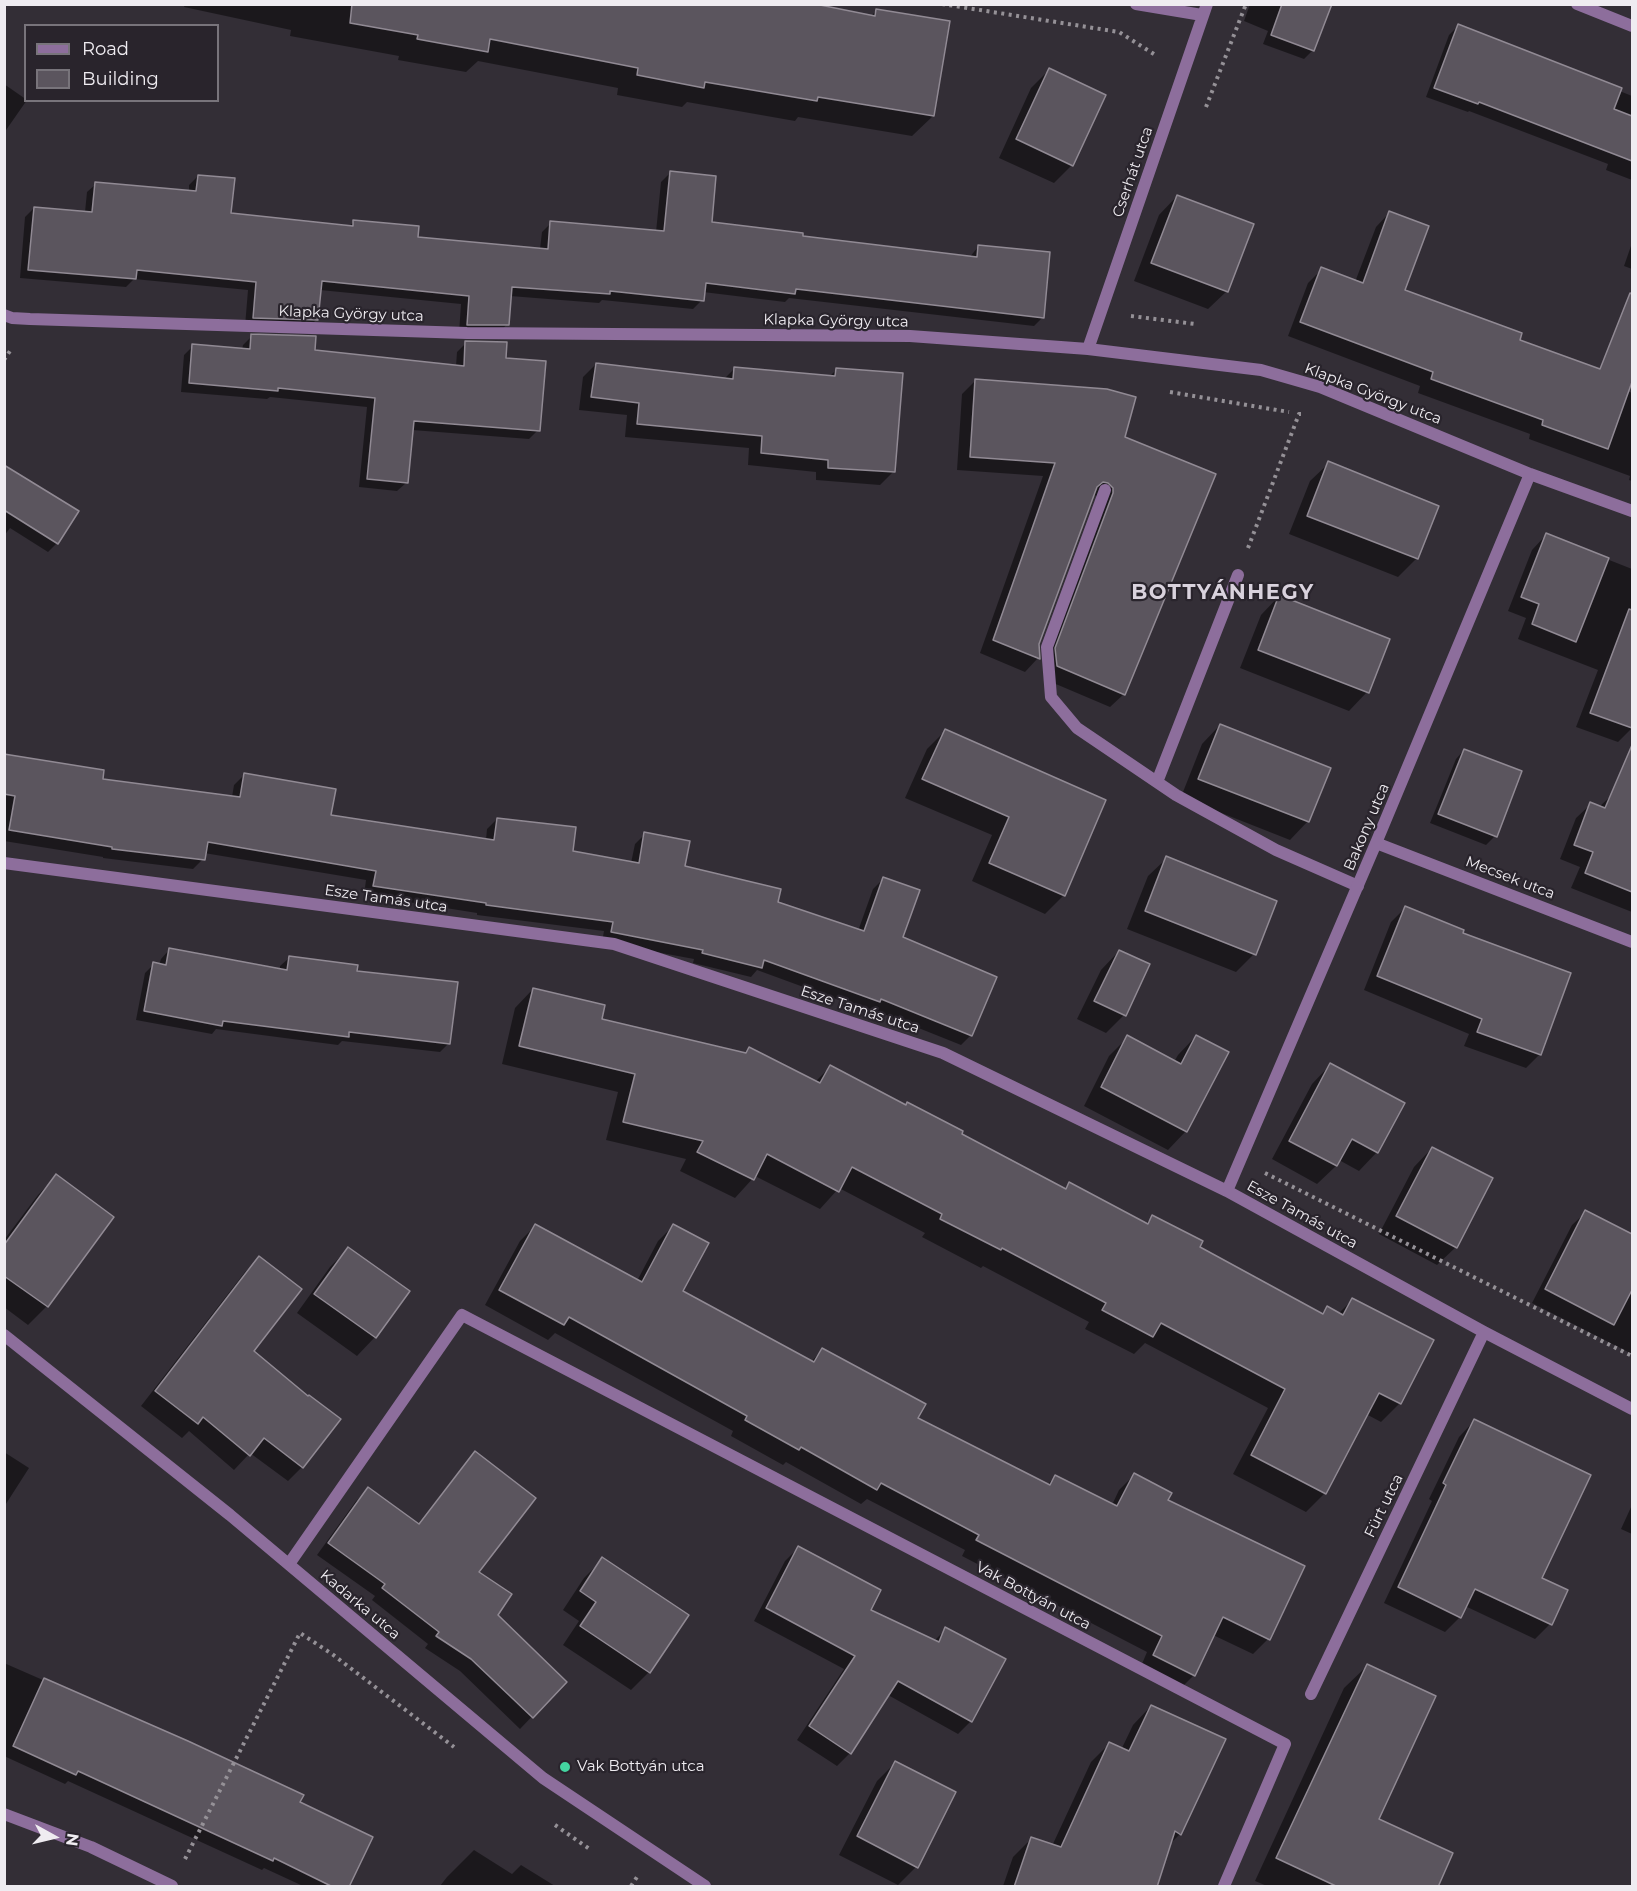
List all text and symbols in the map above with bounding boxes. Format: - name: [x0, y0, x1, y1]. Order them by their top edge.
- legend: [24, 24, 219, 102]
- text: Road: [82, 38, 129, 60]
- text: Building: [82, 68, 159, 90]
- street label: Cserhát utca: [1109, 124, 1157, 220]
- street label: Klapka György utca: [278, 302, 424, 326]
- street label: Klapka György utca: [763, 311, 909, 331]
- street label: Klapka György utca: [1302, 360, 1444, 428]
- district label: BOTTYÁNHEGY: [1131, 580, 1315, 606]
- street label: Bakony utca: [1340, 781, 1394, 873]
- street label: Mecsek utca: [1463, 853, 1557, 903]
- street label: Esze Tamás utca: [323, 881, 449, 917]
- street label: Esze Tamás utca: [798, 982, 922, 1038]
- street label: Esze Tamás utca: [1243, 1177, 1361, 1253]
- street label: Fürt utca: [1361, 1471, 1407, 1541]
- street label: Vak Bottyán utca: [972, 1558, 1094, 1634]
- street label: Kadarka utca: [316, 1566, 404, 1644]
- place label: Vak Bottyán utca: [577, 1758, 704, 1776]
- marker: Vak Bottyán utca: [558, 1760, 572, 1774]
- north arrow: [24, 1807, 84, 1867]
- text: N: [62, 1832, 83, 1847]

